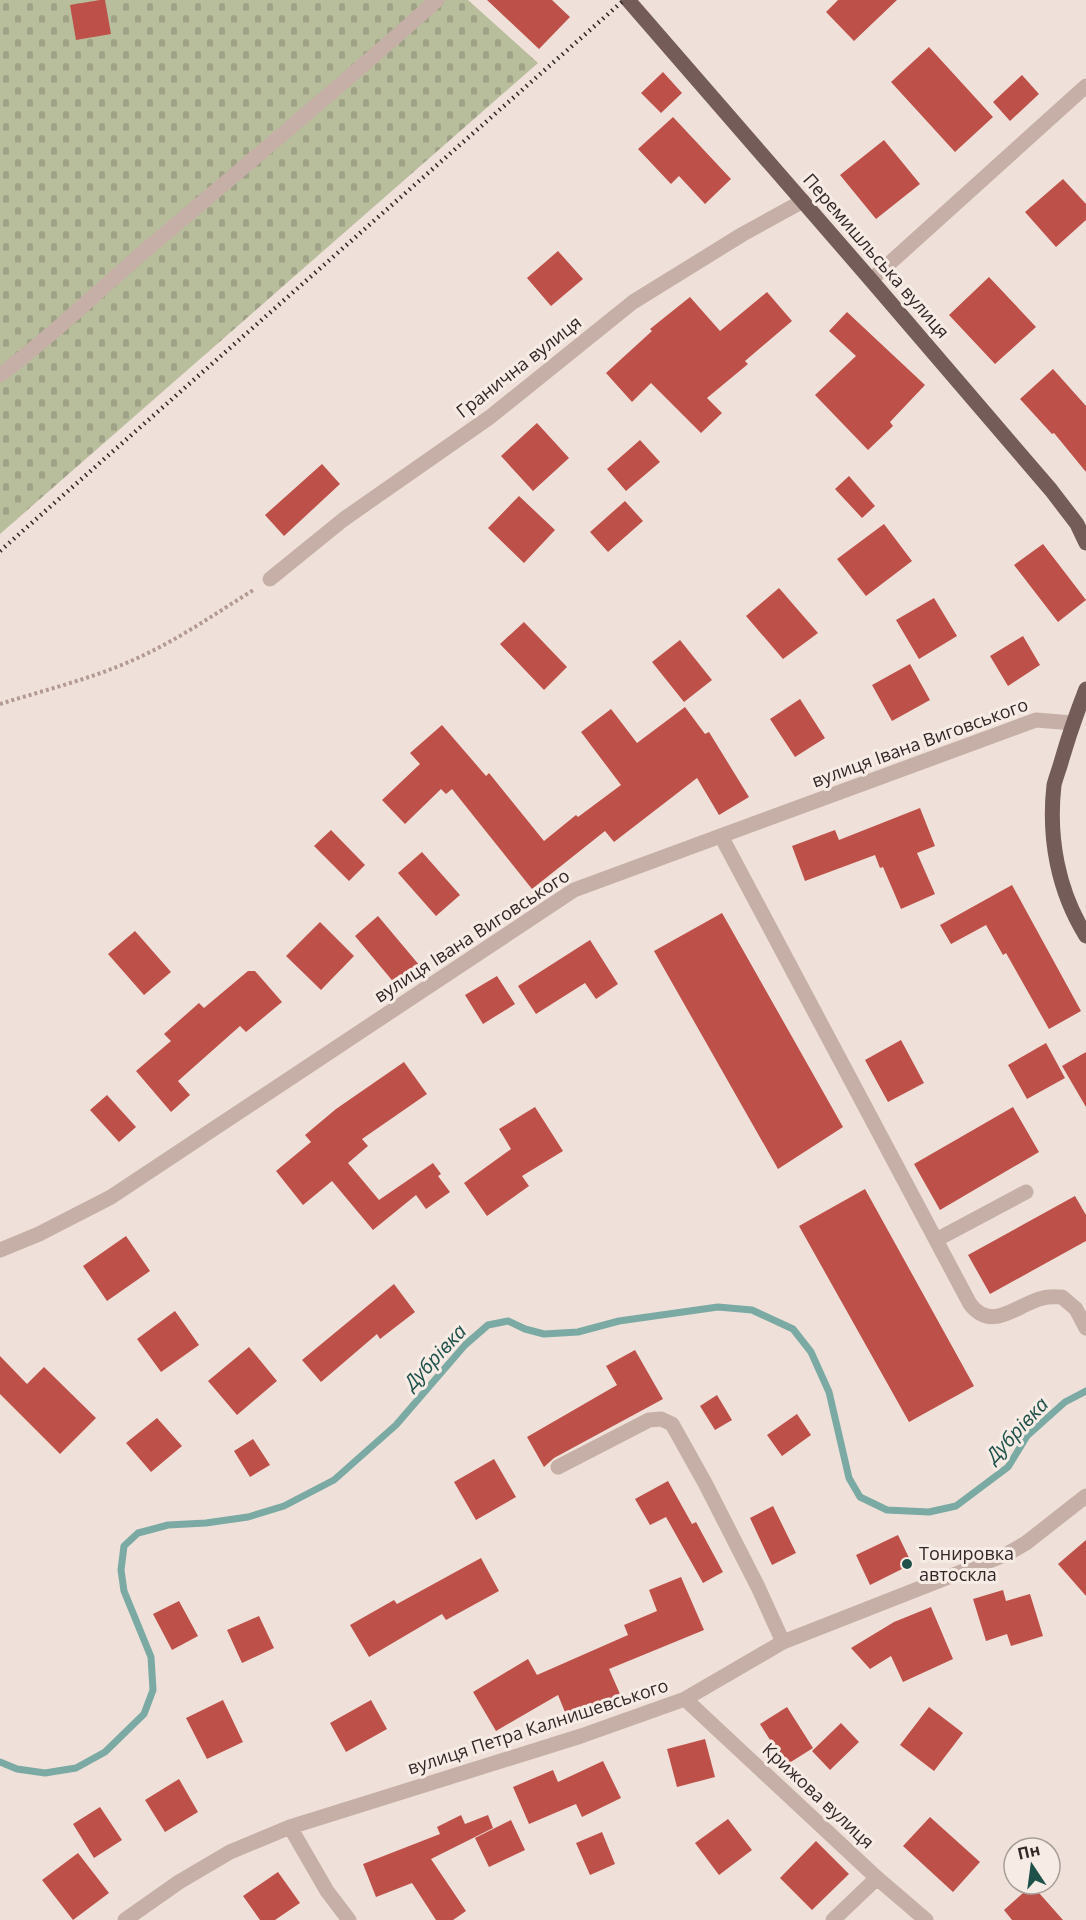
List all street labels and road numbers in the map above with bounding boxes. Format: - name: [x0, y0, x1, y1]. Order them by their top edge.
- street label: Перемишльська вулиця: [798, 168, 955, 343]
- street label: Гранична вулиця: [451, 310, 586, 423]
- street label: вулиця Івана Виговського: [808, 692, 1031, 792]
- street label: вулиця Івана Виговського: [369, 863, 574, 1007]
- street label: вулиця Петра Калнишевського: [404, 1672, 671, 1780]
- street label: Крижова вулиця: [758, 1737, 880, 1853]

